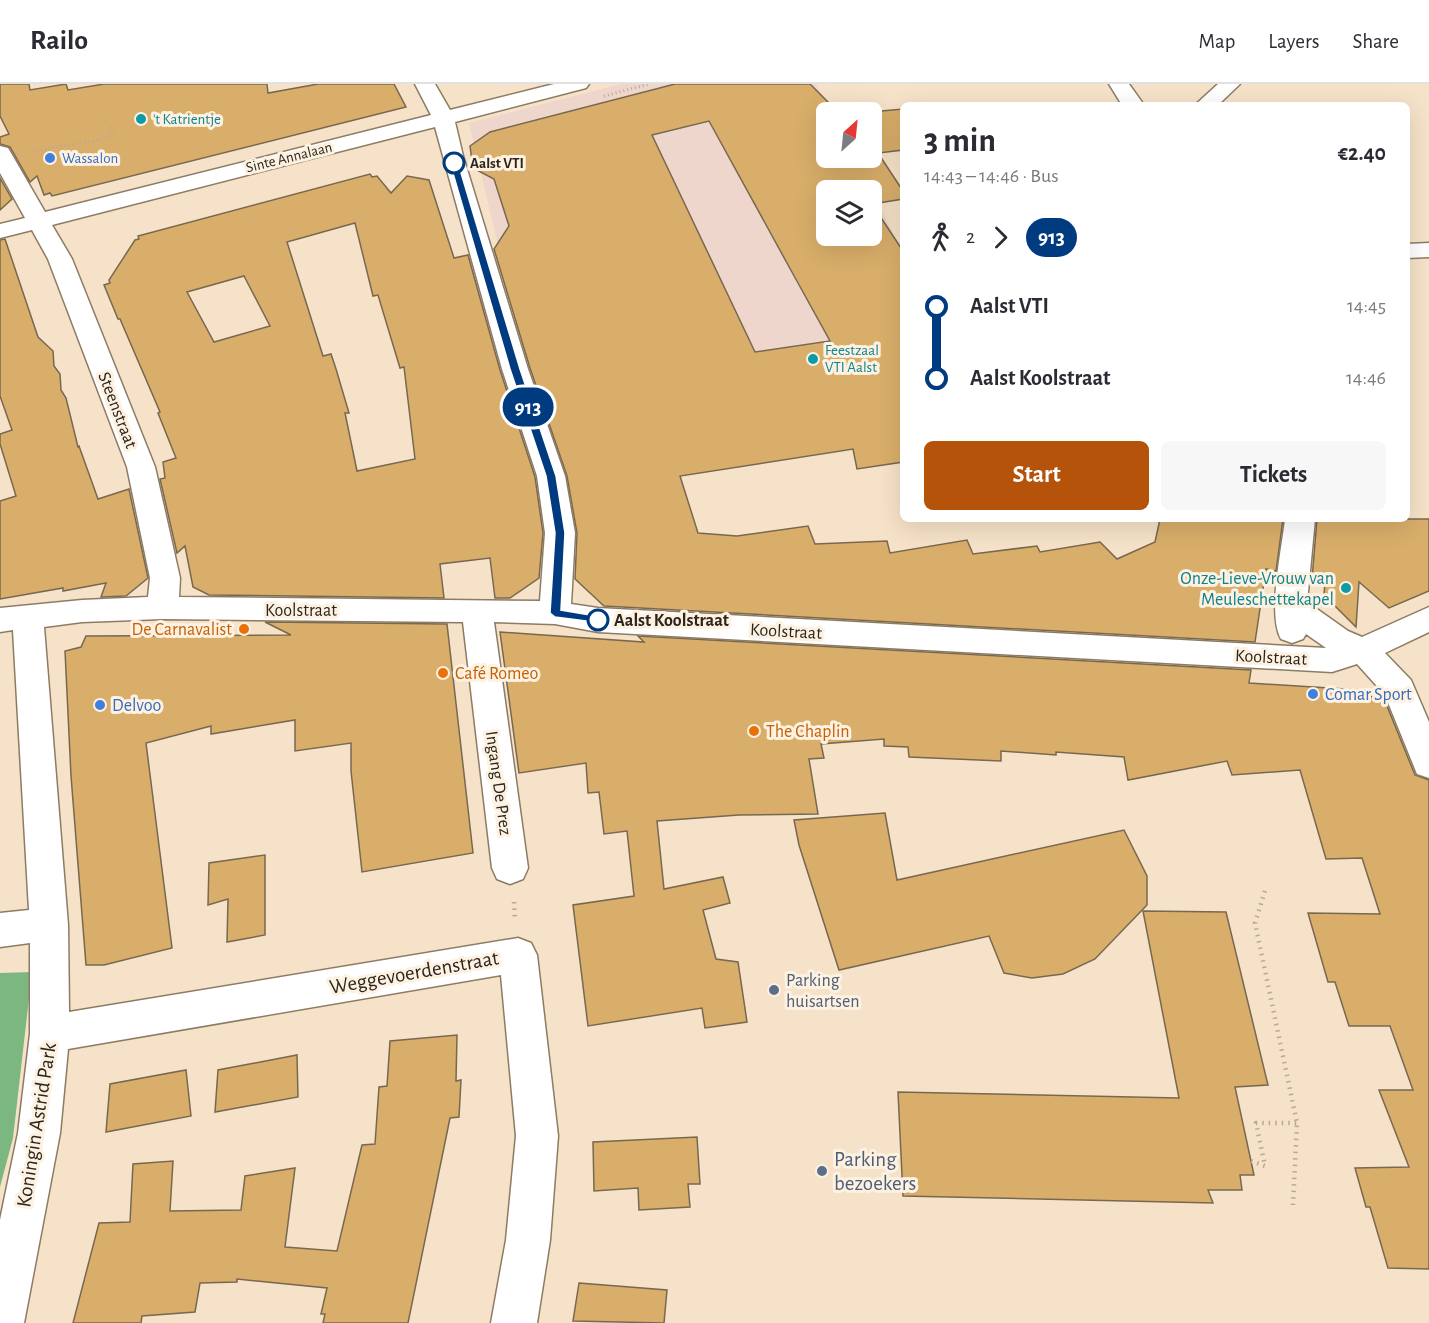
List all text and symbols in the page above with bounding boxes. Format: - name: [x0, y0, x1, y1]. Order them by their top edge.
- text: Railo: [30, 27, 88, 55]
- text: Map: [1199, 31, 1235, 52]
- text: Layers: [1268, 31, 1319, 52]
- text: Share: [1352, 31, 1399, 52]
- north arrow: [816, 102, 882, 168]
- map controls: [816, 102, 882, 246]
- marker: 't Katrientje: [134, 112, 148, 126]
- place label: 't Katrientje: [153, 112, 221, 127]
- text: 3 min: [924, 125, 996, 158]
- street label: Sinte Annalaan: [244, 140, 334, 175]
- text: €2.40: [1338, 142, 1386, 164]
- marker: Wassalon: [43, 151, 57, 165]
- place label: Wassalon: [62, 151, 118, 166]
- marker: Aalst VTI: [443, 152, 465, 174]
- place label: Aalst VTI: [470, 156, 524, 171]
- text: 14:43 – 14:46 · Bus: [924, 166, 1059, 186]
- button: layers: [816, 180, 882, 246]
- icon: walk: [924, 221, 957, 254]
- icon: forward: [984, 221, 1017, 254]
- text: 2: [966, 227, 975, 247]
- text: 913: [1038, 227, 1065, 248]
- text: Aalst VTI: [970, 295, 1049, 317]
- text: 14:45: [1347, 296, 1386, 316]
- place label: Feestzaal VTI Aalst: [825, 343, 879, 375]
- marker: Feestzaal VTI Aalst: [806, 352, 820, 366]
- text: Aalst Koolstraat: [970, 367, 1111, 389]
- text: 14:46: [1346, 368, 1386, 388]
- street label: Steenstraat: [94, 370, 140, 451]
- line badge: 913: [494, 388, 562, 426]
- text: 913: [515, 397, 541, 418]
- button: Start: [924, 441, 1149, 510]
- button: Tickets: [1161, 441, 1386, 510]
- place label: Onze-Lieve-Vrouw van Meuleschettekapel: [1180, 570, 1334, 609]
- marker: Onze-Lieve-Vrouw van Meuleschettekapel: [1339, 581, 1353, 595]
- street label: Koolstraat: [265, 602, 337, 620]
- marker: Aalst Koolstraat: [587, 609, 609, 631]
- place label: Aalst Koolstraat: [614, 612, 729, 630]
- place label: De Carnavalist: [132, 621, 232, 639]
- street label: Koolstraat: [750, 621, 823, 643]
- marker: De Carnavalist: [237, 622, 251, 636]
- street label: Koolstraat: [1235, 647, 1308, 669]
- place label: Café Romeo: [455, 665, 539, 683]
- marker: Café Romeo: [436, 666, 450, 680]
- place label: Comar Sport: [1325, 686, 1412, 704]
- marker: Comar Sport: [1306, 687, 1320, 701]
- place label: Delvoo: [112, 697, 162, 715]
- marker: Delvoo: [93, 698, 107, 712]
- place label: The Chaplin: [766, 723, 850, 741]
- marker: The Chaplin: [747, 724, 761, 738]
- street label: Ingang De Prez: [482, 730, 514, 836]
- street label: Weggevoerdenstraat: [328, 947, 501, 998]
- place label: Parking huisartsen: [786, 972, 860, 1011]
- marker: Parking huisartsen: [767, 983, 781, 997]
- street label: Koningin Astrid Park: [13, 1041, 60, 1209]
- place label: Parking bezoekers: [834, 1149, 916, 1194]
- marker: Parking bezoekers: [815, 1164, 829, 1178]

